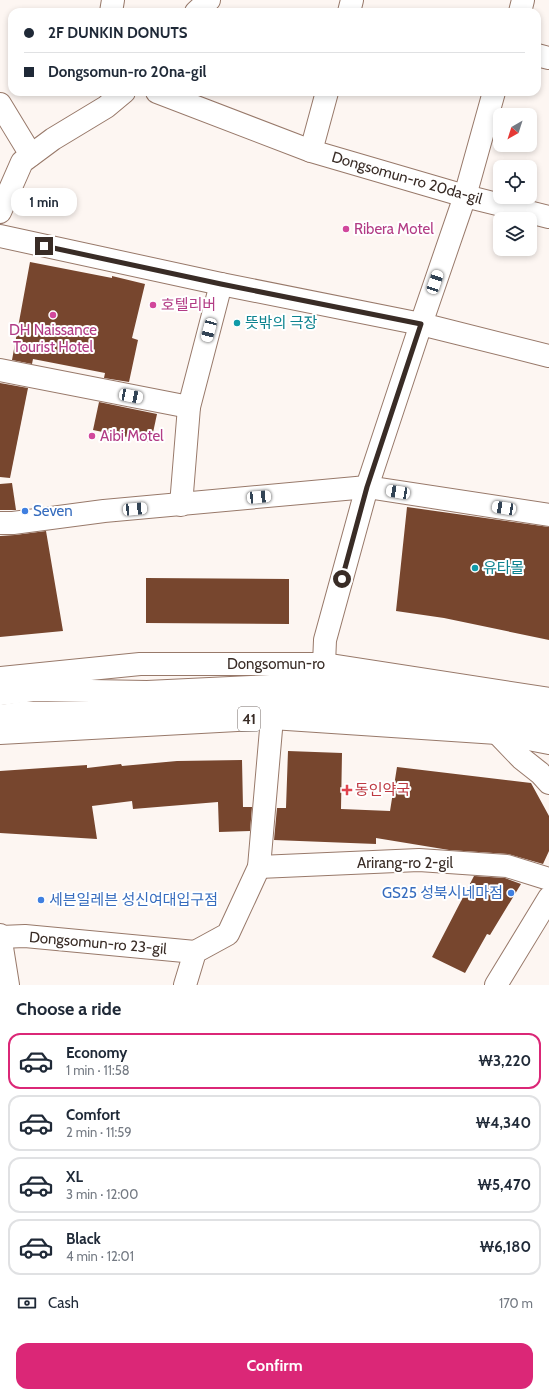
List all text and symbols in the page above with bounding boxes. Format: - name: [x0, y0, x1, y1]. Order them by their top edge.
- text: 2F DUNKIN DONUTS: [48, 24, 188, 42]
- text: Dongsomun-ro 20na-gil: [48, 63, 206, 81]
- north arrow: [493, 108, 537, 152]
- map controls: [493, 108, 537, 256]
- street label: Dongsomun-ro 20da-gil: [330, 148, 485, 208]
- button: locate: [493, 160, 537, 204]
- callout: 1 min: [11, 188, 77, 216]
- text: 1 min: [29, 194, 59, 210]
- button: layers: [493, 212, 537, 256]
- place label: Ribera Motel: [354, 220, 434, 238]
- marker: Ribera Motel: [341, 224, 351, 234]
- route end: [35, 237, 53, 255]
- car: [425, 269, 445, 295]
- place label: 호텔리버: [161, 296, 216, 314]
- marker: 호텔리버: [148, 300, 158, 310]
- marker: DH Naissance Tourist Hotel: [48, 310, 58, 320]
- place label: 뜻밖의 극장: [245, 314, 318, 332]
- car: [200, 317, 218, 343]
- marker: 뜻밖의 극장: [232, 318, 242, 328]
- place label: DH Naissance Tourist Hotel: [9, 321, 97, 356]
- car: [118, 388, 144, 404]
- place label: Aibi Motel: [100, 427, 164, 445]
- marker: Aibi Motel: [87, 431, 97, 441]
- car: [385, 484, 411, 500]
- car: [247, 490, 271, 504]
- car: [491, 500, 517, 516]
- place label: Seven: [33, 502, 73, 520]
- car: [123, 502, 147, 516]
- marker: Seven: [20, 506, 30, 516]
- place label: 유타몰: [483, 559, 524, 577]
- marker: 유타몰: [470, 563, 480, 573]
- route start: [333, 570, 351, 588]
- street label: Dongsomun-ro: [227, 655, 325, 673]
- road number: 41: [238, 707, 260, 731]
- place label: 동인약국: [355, 781, 410, 799]
- marker: 동인약국: [342, 785, 352, 795]
- street label: Arirang-ro 2-gil: [357, 854, 453, 872]
- place label: GS25 성북시네마점: [382, 884, 503, 902]
- marker: GS25 성북시네마점: [506, 888, 516, 898]
- place label: 세븐일레븐 성신여대입구점: [49, 891, 218, 909]
- marker: 세븐일레븐 성신여대입구점: [36, 895, 46, 905]
- street label: Dongsomun-ro 23-gil: [28, 928, 168, 958]
- text: Choose a ride: [16, 998, 121, 1020]
- icon: car: [18, 1043, 54, 1079]
- text: Economy: [66, 1044, 127, 1062]
- text: ₩3,220: [478, 1052, 531, 1070]
- text: 1 min · 11:58: [66, 1062, 130, 1078]
- icon: car: [18, 1105, 54, 1141]
- text: Comfort: [66, 1106, 120, 1124]
- text: ₩4,340: [476, 1114, 531, 1132]
- text: 2 min · 11:59: [66, 1124, 132, 1140]
- icon: car: [18, 1167, 54, 1203]
- text: XL: [66, 1168, 83, 1186]
- text: ₩5,470: [478, 1176, 531, 1194]
- text: 3 min · 12:00: [66, 1186, 138, 1202]
- icon: car: [18, 1229, 54, 1265]
- text: Black: [66, 1230, 101, 1248]
- text: ₩6,180: [480, 1238, 531, 1256]
- text: 4 min · 12:01: [66, 1248, 134, 1264]
- icon: cash: [16, 1292, 38, 1314]
- text: Cash: [48, 1294, 79, 1312]
- text: 170 m: [499, 1295, 533, 1311]
- button: Confirm: [16, 1343, 533, 1389]

